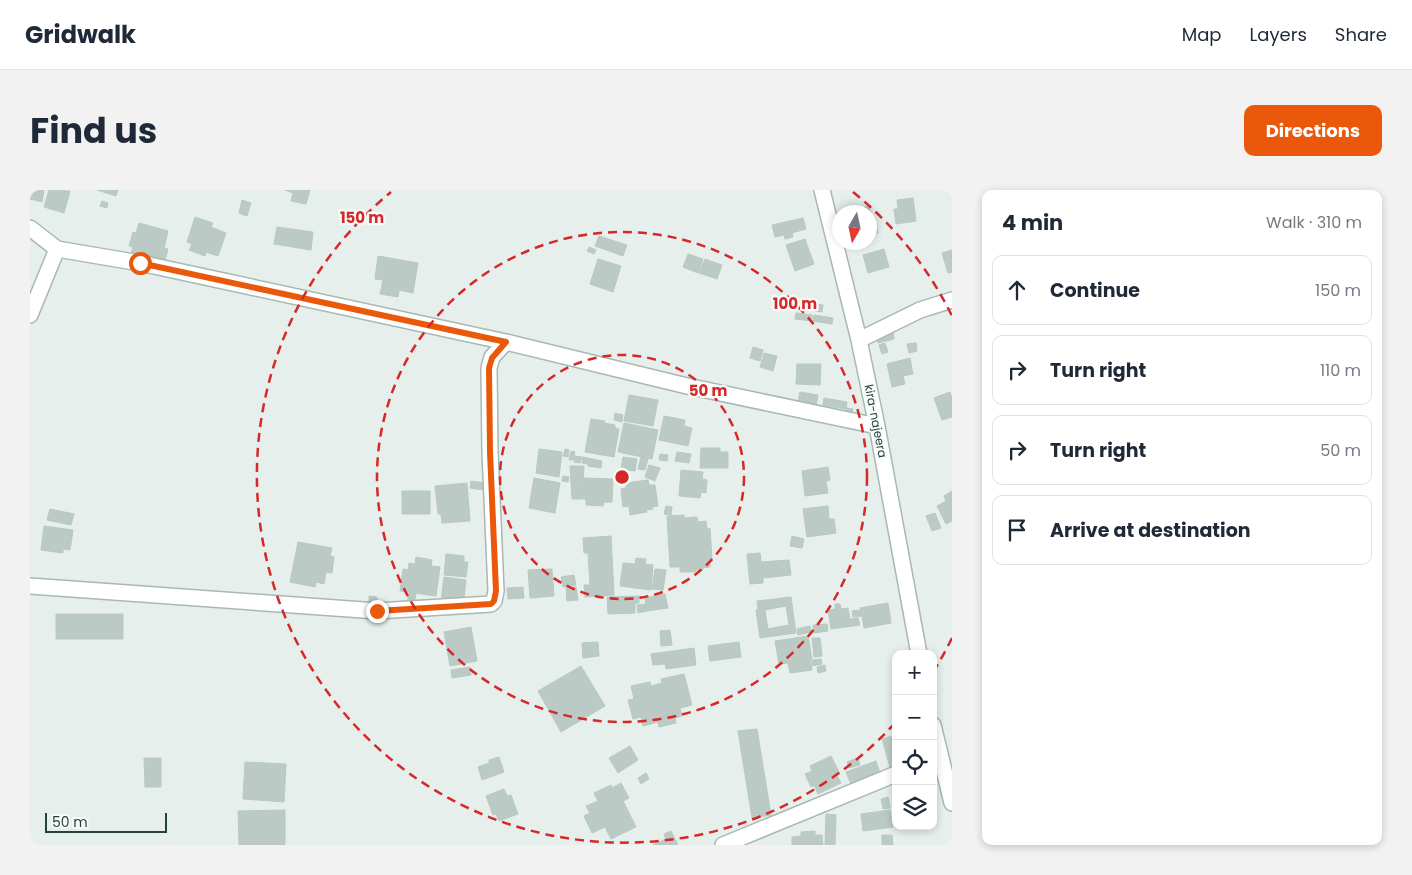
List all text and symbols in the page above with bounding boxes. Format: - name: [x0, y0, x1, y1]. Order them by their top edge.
- text: Gridwalk: [25, 18, 136, 51]
- text: Map: [1182, 22, 1222, 47]
- text: Layers: [1250, 22, 1307, 47]
- text: Share: [1335, 22, 1387, 47]
- button: Directions: [1244, 105, 1382, 156]
- text: Find us: [30, 106, 157, 155]
- north arrow: [832, 205, 877, 250]
- text: 150 m: [340, 207, 384, 228]
- text: 4 min: [1002, 208, 1063, 237]
- text: Walk · 310 m: [1266, 211, 1362, 234]
- route start: [129, 252, 152, 275]
- icon: ahead: [1003, 276, 1031, 304]
- text: Continue: [1050, 277, 1140, 304]
- text: 150 m: [1315, 279, 1361, 302]
- text: 100 m: [773, 293, 817, 314]
- icon: right: [1003, 356, 1031, 384]
- text: Turn right: [1050, 357, 1146, 384]
- text: 110 m: [1320, 359, 1361, 382]
- text: 50 m: [689, 380, 727, 401]
- street label: kira-najeera: [861, 383, 891, 459]
- icon: right: [1003, 436, 1031, 464]
- text: Turn right: [1050, 437, 1146, 464]
- text: 50 m: [1320, 439, 1361, 462]
- centre of rings: [613, 468, 631, 486]
- icon: arrive: [1003, 516, 1031, 544]
- text: Arrive at destination: [1050, 517, 1251, 544]
- route end: [366, 600, 389, 623]
- map controls: [892, 650, 937, 830]
- button: +: [892, 650, 937, 695]
- button: −: [892, 695, 937, 740]
- button: locate: [892, 740, 937, 785]
- button: layers: [892, 785, 937, 830]
- scale bar: [45, 810, 168, 833]
- text: 50 m: [52, 812, 88, 832]

